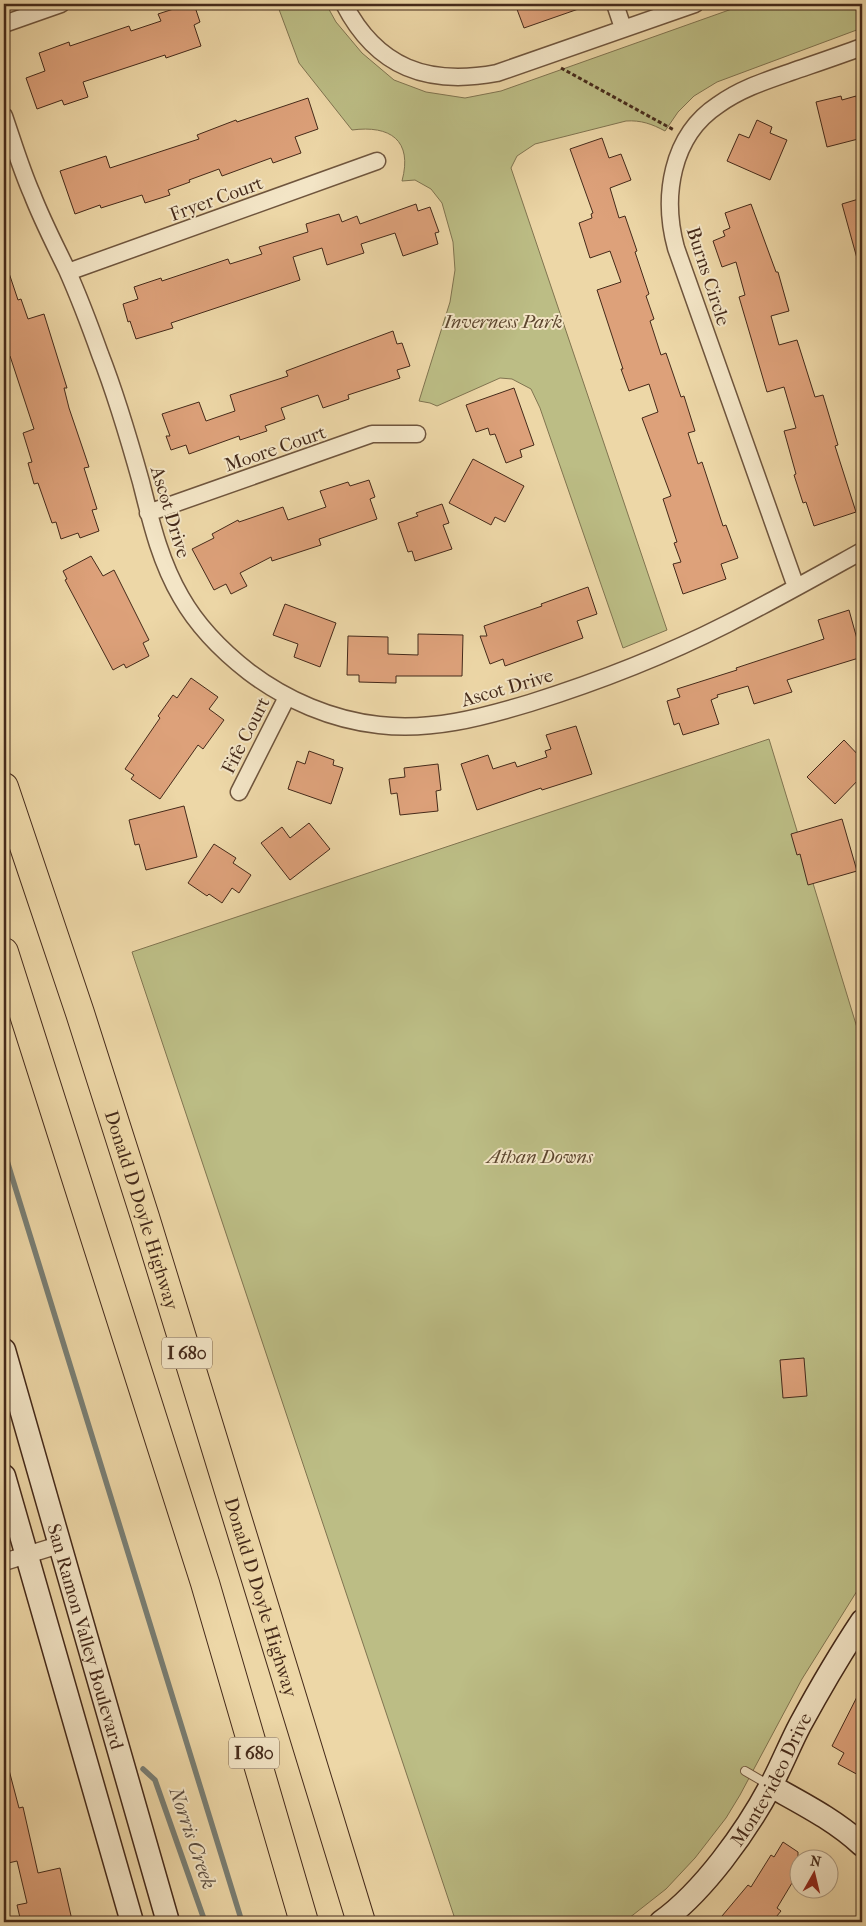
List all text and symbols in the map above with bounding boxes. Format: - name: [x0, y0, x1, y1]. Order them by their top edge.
- street label: Fryer Court: [167, 172, 266, 226]
- street label: Burns Circle: [682, 224, 734, 328]
- park label: Inverness Park: [443, 311, 562, 333]
- street label: Moore Court: [222, 421, 329, 477]
- street label: Ascot Drive: [145, 463, 194, 561]
- street label: Ascot Drive: [458, 664, 556, 712]
- street label: Fife Court: [217, 693, 275, 778]
- street label: Donald D Doyle Highway: [100, 1108, 183, 1313]
- park label: Athan Downs: [485, 1146, 594, 1168]
- road number: I 680: [162, 1338, 212, 1369]
- street label: Donald D Doyle Highway: [220, 1495, 302, 1701]
- street label: San Ramon Valley Boulevard: [42, 1521, 128, 1753]
- street label: Montevideo Drive: [726, 1709, 817, 1851]
- road number: I 680: [229, 1738, 279, 1769]
- water label: Norris Creek: [164, 1783, 221, 1892]
- north arrow: [788, 1848, 838, 1898]
- text: N: [809, 1852, 823, 1871]

